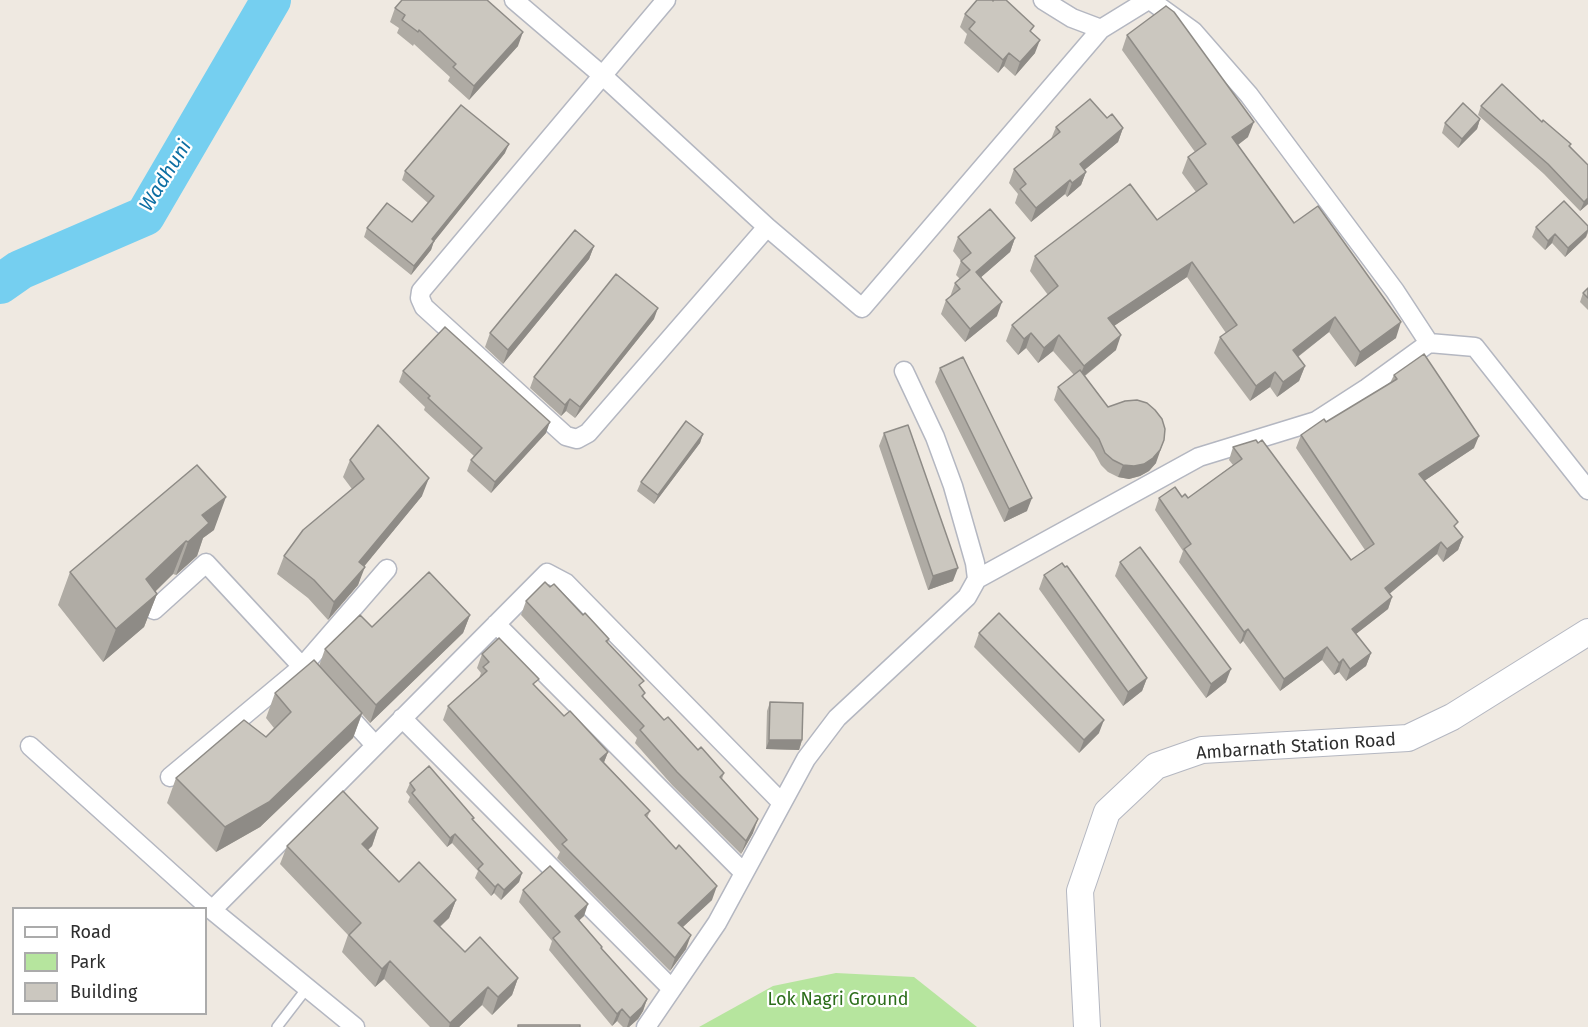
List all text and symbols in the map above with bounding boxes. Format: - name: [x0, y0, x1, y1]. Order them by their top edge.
- water label: Wadhuni: [135, 136, 197, 216]
- street label: Ambarnath Station Road: [1195, 729, 1397, 765]
- legend: [12, 907, 207, 1015]
- text: Road: [70, 921, 112, 943]
- text: Park: [70, 951, 105, 973]
- text: Building: [70, 981, 137, 1003]
- park label: Lok Nagri Ground: [767, 989, 909, 1011]

